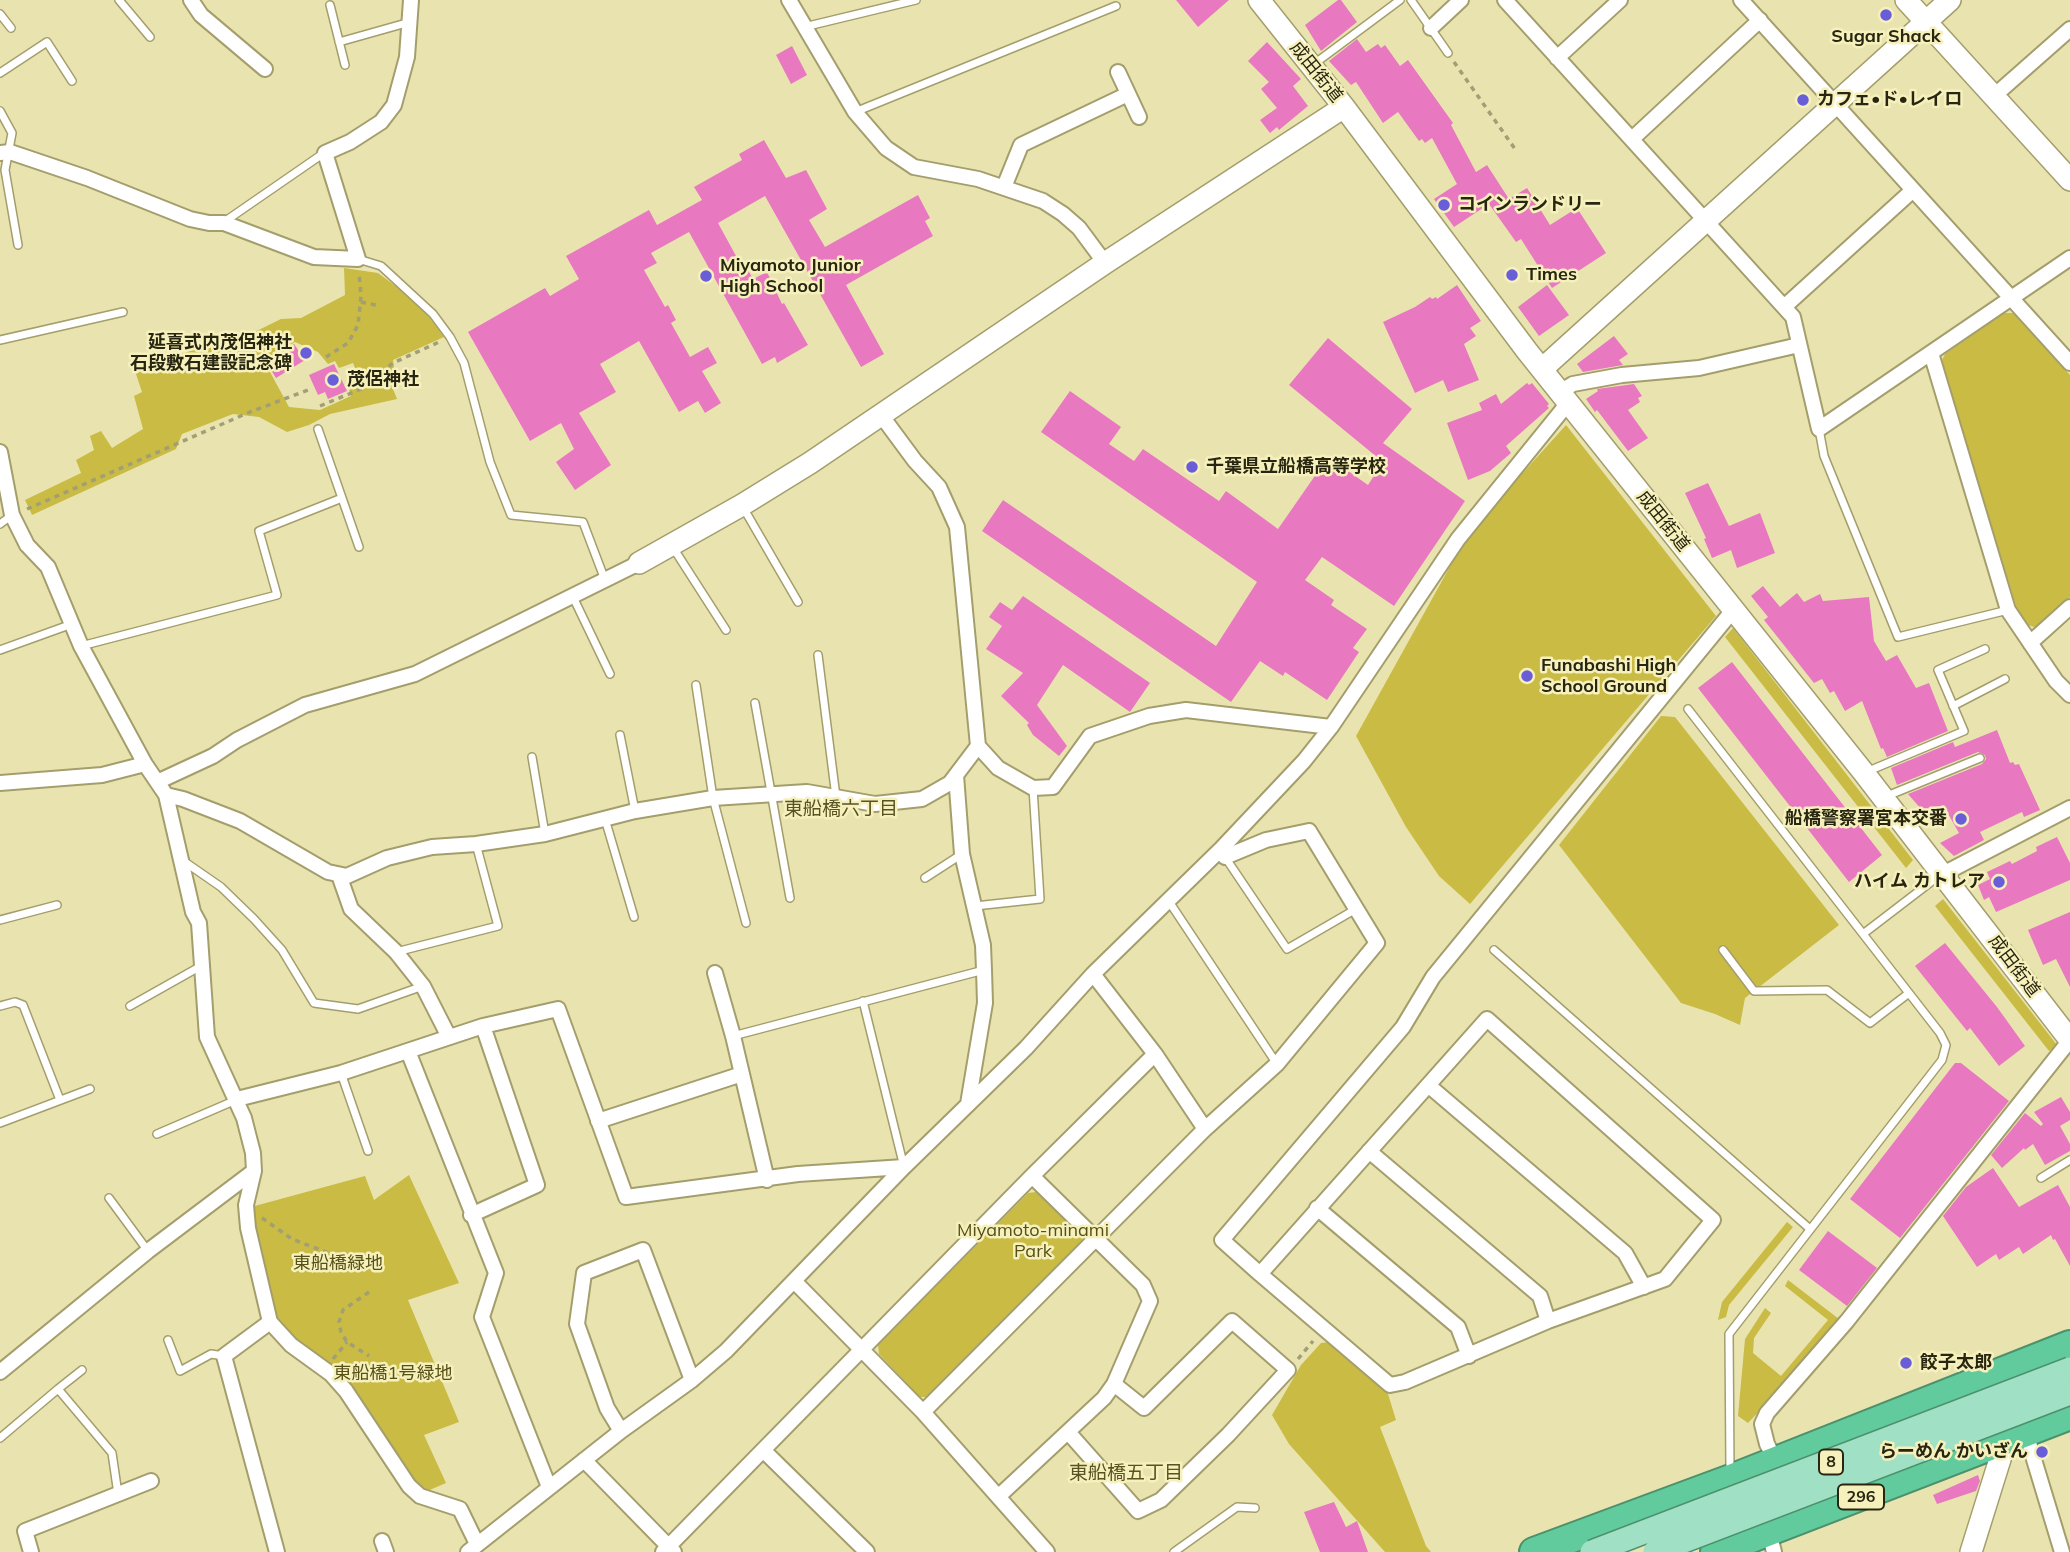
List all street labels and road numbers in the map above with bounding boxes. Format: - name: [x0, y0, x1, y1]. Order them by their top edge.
- street label: 成田街道: [1285, 37, 1347, 107]
- street label: 成田街道: [1632, 486, 1694, 556]
- street label: 成田街道: [1984, 931, 2044, 1001]
- road number: 8: [1819, 1450, 1843, 1474]
- road number: 296: [1838, 1484, 1884, 1510]

